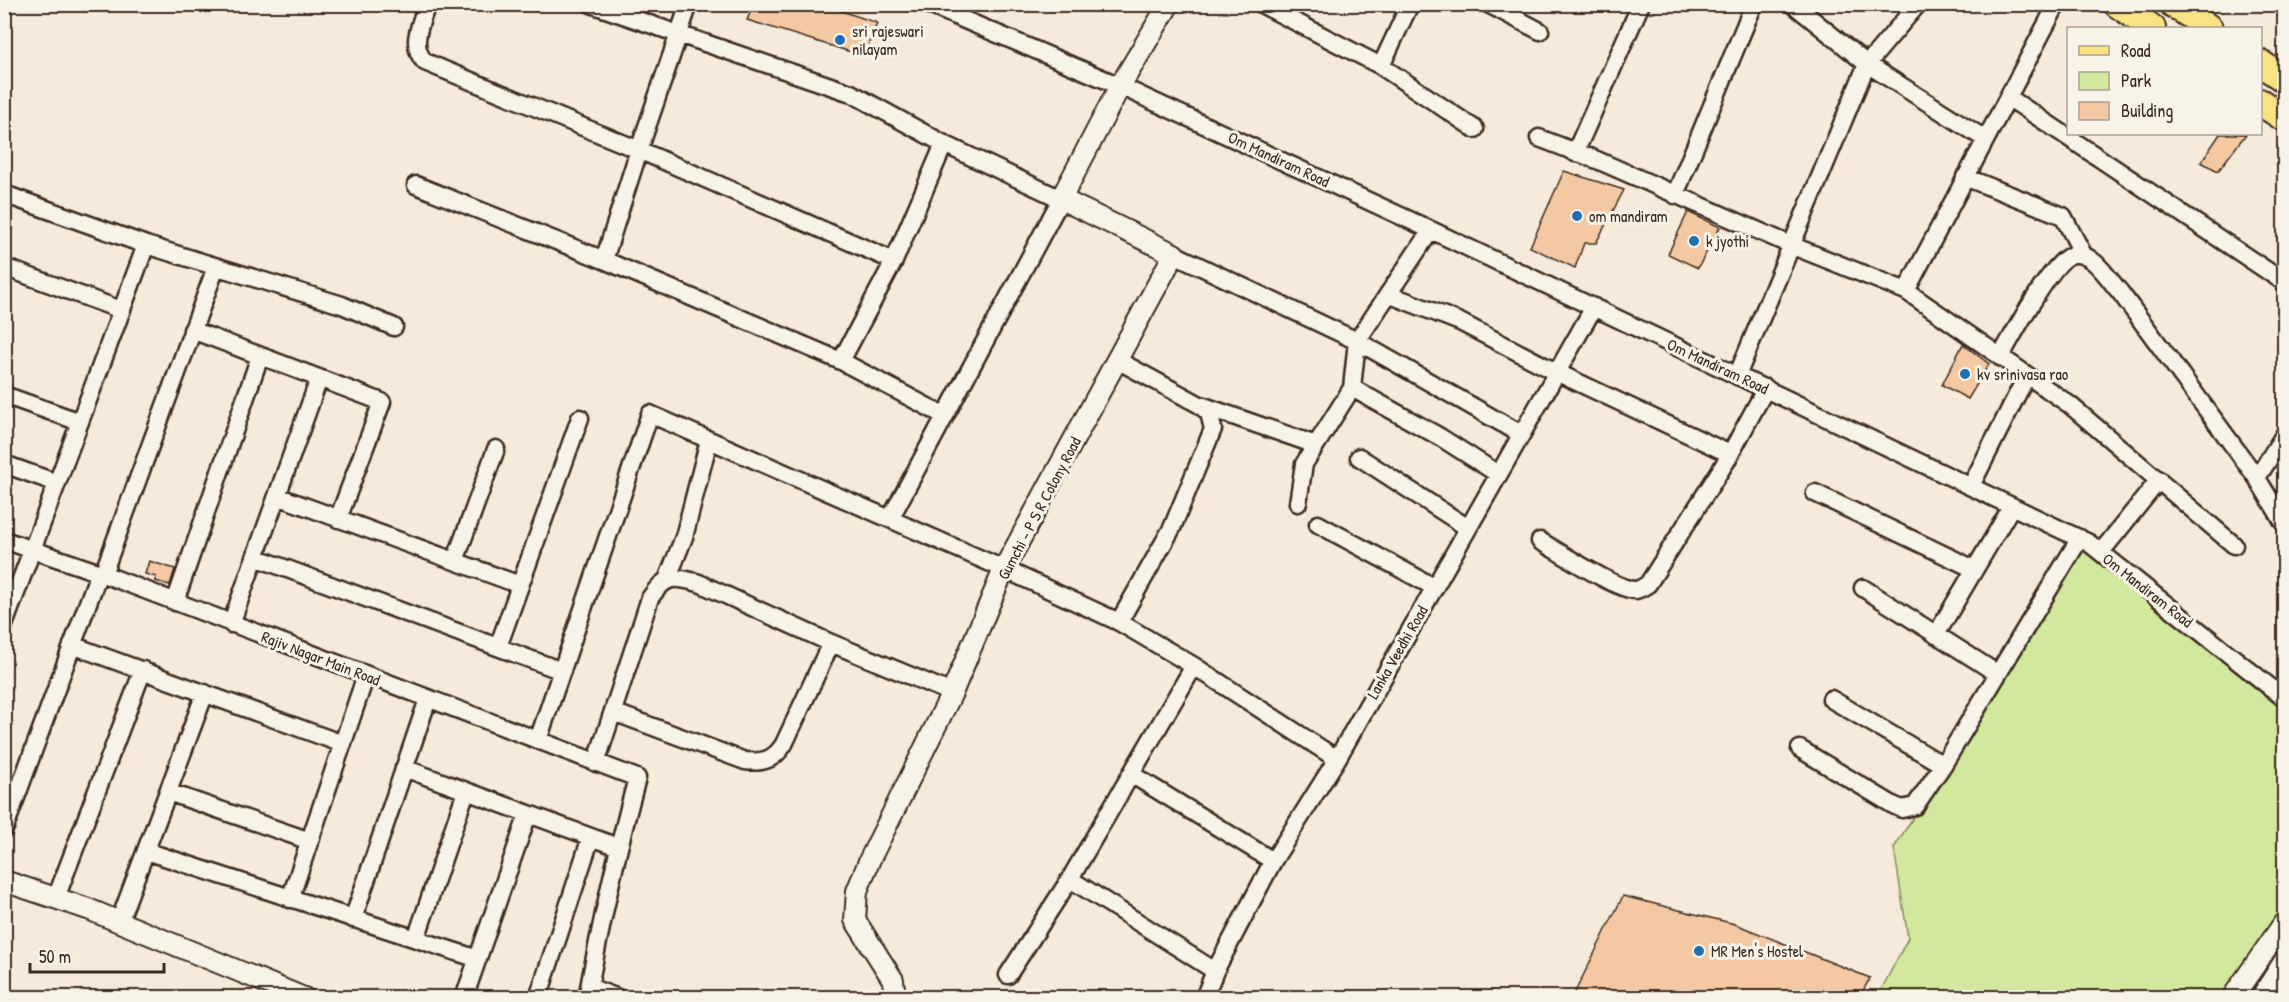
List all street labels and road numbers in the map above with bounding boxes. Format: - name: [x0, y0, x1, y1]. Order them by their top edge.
- street label: Om Mandiram Road: [1225, 126, 1333, 192]
- street label: Om Mandiram Road: [1664, 333, 1772, 399]
- street label: Gumchi - P S R Colony Road: [992, 433, 1086, 583]
- street label: Om Mandiram Road: [2098, 548, 2198, 632]
- street label: Lanka Veedhi Road: [1361, 601, 1433, 703]
- street label: Rajiv Nagar Main Road: [258, 625, 384, 691]

